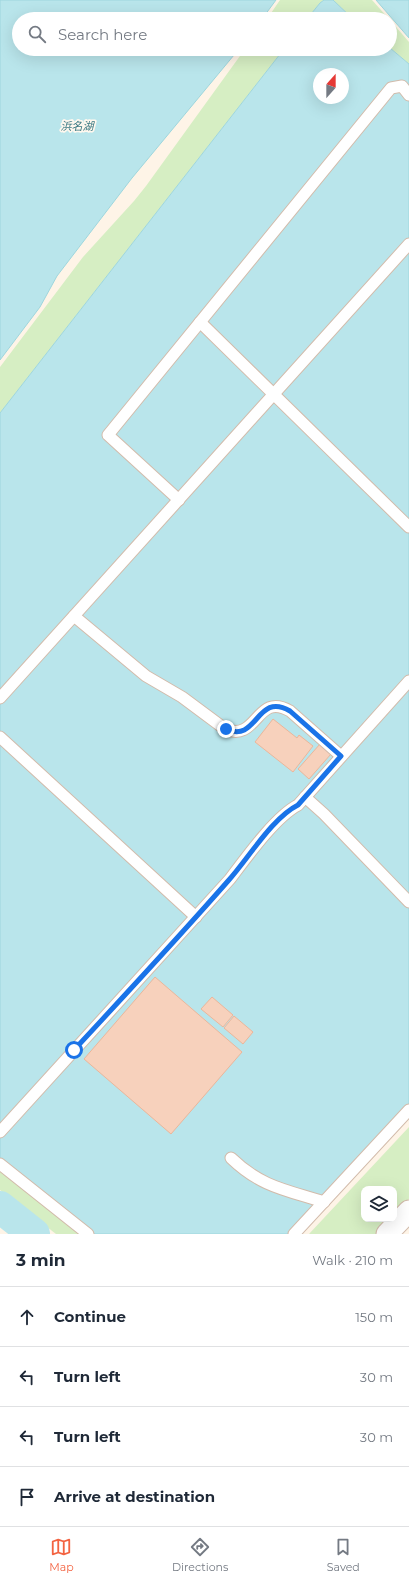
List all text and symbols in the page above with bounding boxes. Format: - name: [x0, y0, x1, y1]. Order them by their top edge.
- search box: [12, 12, 397, 56]
- icon: search: [26, 23, 48, 45]
- text: Search here: [58, 25, 147, 44]
- north arrow: [313, 68, 349, 104]
- water label: 浜名湖: [61, 119, 95, 133]
- route end: [217, 720, 235, 738]
- route start: [65, 1041, 83, 1059]
- map controls: [361, 1186, 397, 1222]
- button: layers: [361, 1186, 397, 1222]
- text: 3 min: [16, 1250, 66, 1270]
- text: Walk · 210 m: [312, 1252, 393, 1268]
- icon: ahead: [16, 1306, 38, 1328]
- text: Continue: [54, 1307, 126, 1326]
- text: 150 m: [355, 1309, 393, 1325]
- icon: left: [16, 1366, 38, 1388]
- text: Turn left: [54, 1367, 121, 1386]
- text: 30 m: [360, 1369, 393, 1385]
- icon: left: [16, 1426, 38, 1448]
- text: Turn left: [54, 1427, 121, 1446]
- text: 30 m: [360, 1429, 393, 1445]
- icon: arrive: [16, 1486, 38, 1508]
- text: Arrive at destination: [54, 1487, 215, 1506]
- tab: Map: [49, 1536, 74, 1574]
- tab: Directions: [172, 1536, 228, 1574]
- tab: Saved: [327, 1536, 360, 1574]

